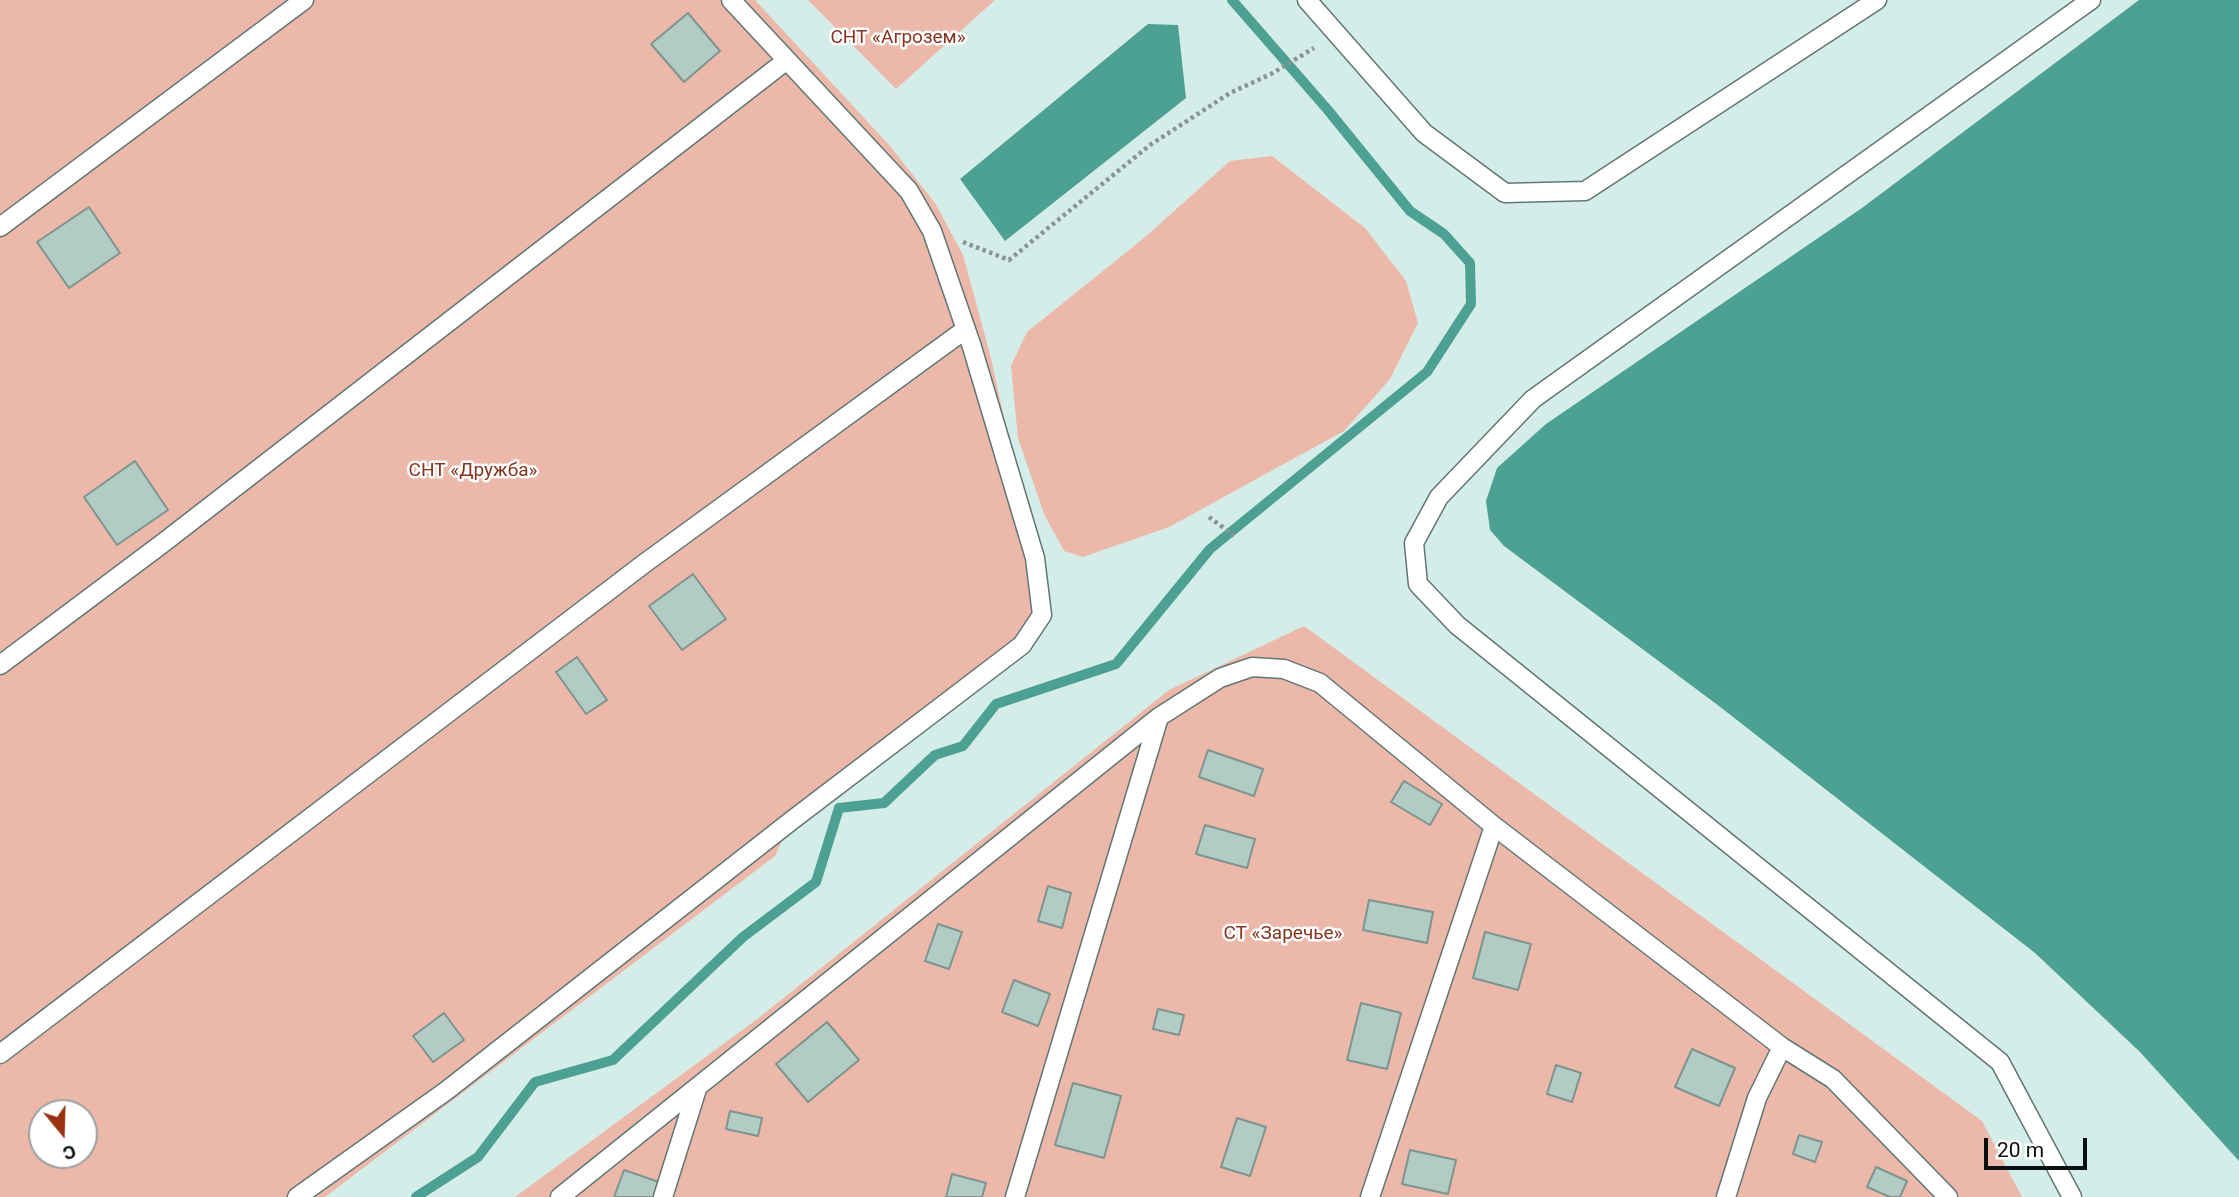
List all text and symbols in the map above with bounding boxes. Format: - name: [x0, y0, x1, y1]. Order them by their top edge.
- park label: СНТ «Агрозем»: [830, 27, 966, 49]
- park label: СНТ «Дружба»: [409, 460, 537, 482]
- park label: СТ «Заречье»: [1223, 923, 1343, 945]
- north arrow: [28, 1099, 98, 1169]
- scale bar: [1987, 1124, 2090, 1168]
- text: 20 m: [1997, 1138, 2044, 1162]
- text: С: [60, 1140, 79, 1165]

